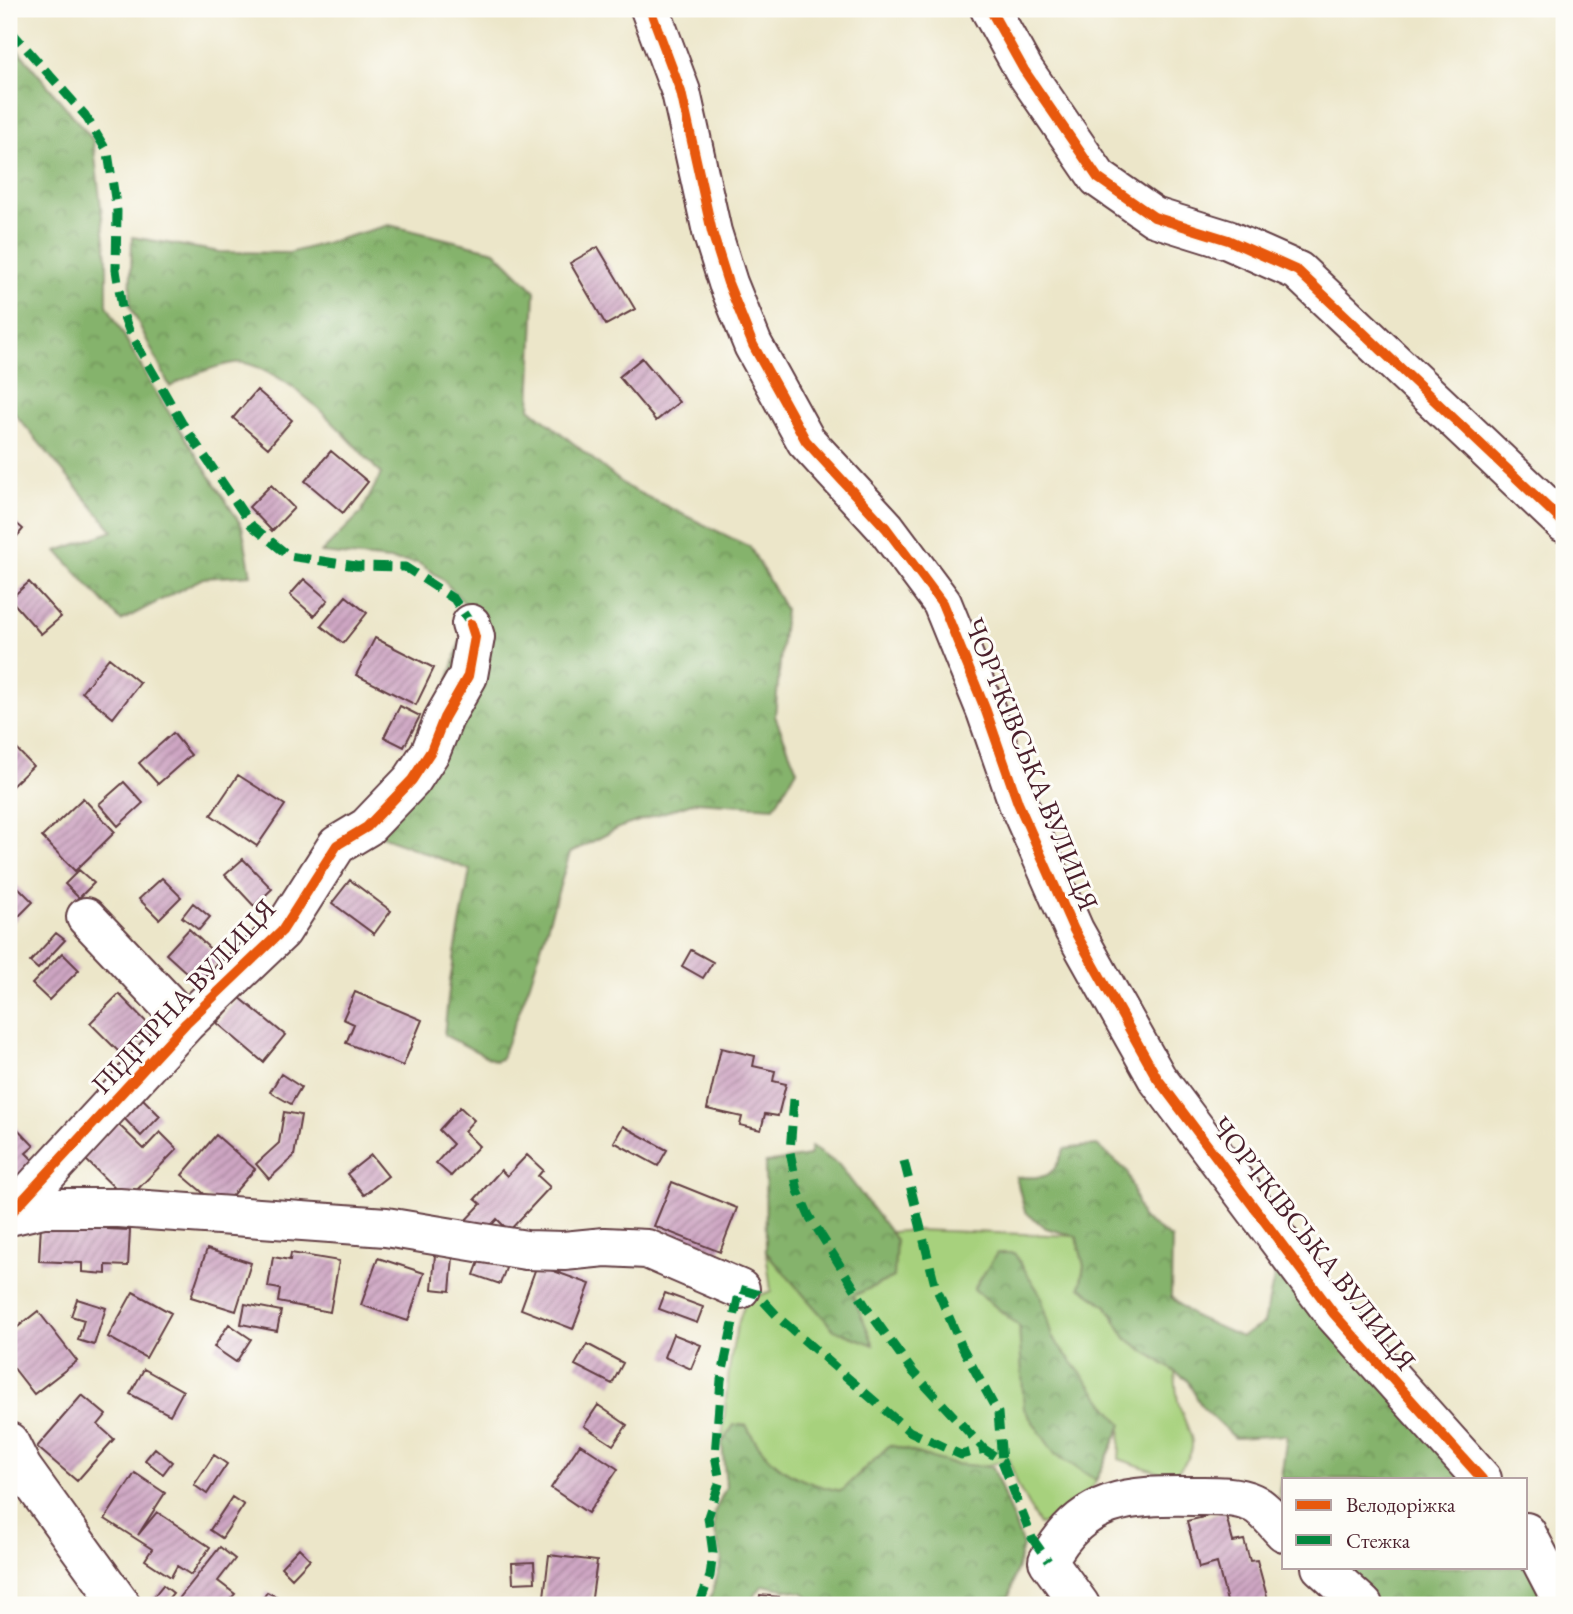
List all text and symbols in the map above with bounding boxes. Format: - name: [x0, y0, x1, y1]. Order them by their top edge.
- street label: ЧОРТКІВСЬКА ВУЛИЦЯ: [957, 612, 1107, 916]
- street label: ПІДГІРНА ВУЛИЦЯ: [83, 891, 283, 1101]
- street label: ЧОРТКІВСЬКА ВУЛИЦЯ: [1204, 1109, 1425, 1377]
- legend: [1282, 1478, 1528, 1568]
- text: Велодоріжка: [1346, 1491, 1456, 1518]
- text: Стежка: [1346, 1527, 1411, 1554]

